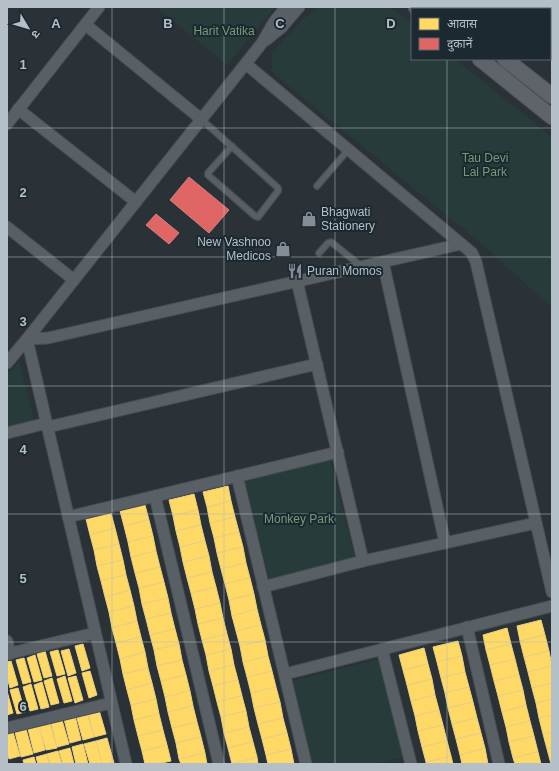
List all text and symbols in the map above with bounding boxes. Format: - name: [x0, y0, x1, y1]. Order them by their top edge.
- north arrow: [8, 8, 48, 48]
- legend: [411, 8, 551, 60]
- text: A: [51, 16, 61, 31]
- text: B: [163, 16, 173, 31]
- text: C: [275, 16, 285, 31]
- text: D: [386, 16, 396, 31]
- text: आवास: [447, 17, 478, 31]
- park label: Harit Vatika: [193, 24, 255, 38]
- text: उ: [29, 28, 43, 41]
- text: दुकानें: [447, 37, 473, 52]
- text: 1: [19, 57, 27, 72]
- park label: Tau Devi Lal Park: [462, 151, 508, 179]
- text: 2: [19, 185, 27, 200]
- place label: Bhagwati Stationery: [321, 205, 375, 233]
- shop icon: Bhagwati Stationery: [300, 210, 318, 228]
- place label: New Vashnoo Medicos: [197, 235, 271, 263]
- shop icon: New Vashnoo Medicos: [274, 240, 292, 258]
- restaurant icon: Puran Momos: [286, 262, 304, 280]
- place label: Puran Momos: [307, 264, 382, 278]
- text: 3: [19, 314, 27, 329]
- text: 4: [19, 442, 27, 457]
- park label: Monkey Park: [264, 512, 335, 526]
- text: 5: [19, 571, 27, 586]
- text: 6: [19, 699, 27, 714]

